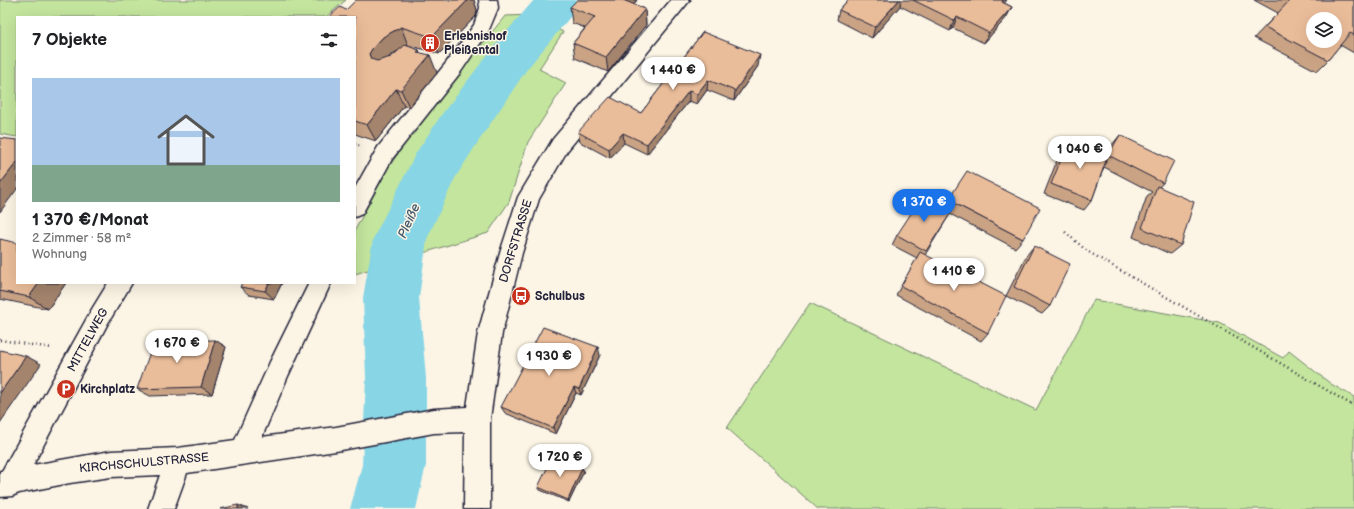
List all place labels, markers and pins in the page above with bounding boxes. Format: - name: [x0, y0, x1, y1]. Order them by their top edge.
- place label: Erlebnishof Pleißental: [444, 29, 507, 58]
- building icon: Erlebnishof Pleißental: [419, 32, 441, 54]
- pin: 1 440 €: [636, 57, 710, 91]
- pin: 1 040 €: [1043, 136, 1117, 170]
- pin: 1 370 €: [887, 189, 961, 223]
- pin: 1 410 €: [917, 258, 991, 292]
- bus stop icon: Schulbus: [510, 285, 532, 307]
- place label: Schulbus: [535, 289, 585, 304]
- pin: 1 670 €: [140, 330, 214, 364]
- pin: 1 930 €: [512, 343, 586, 377]
- parking icon: Kirchplatz: [55, 378, 77, 400]
- place label: Kirchplatz: [80, 382, 135, 397]
- pin: 1 720 €: [523, 444, 597, 478]

